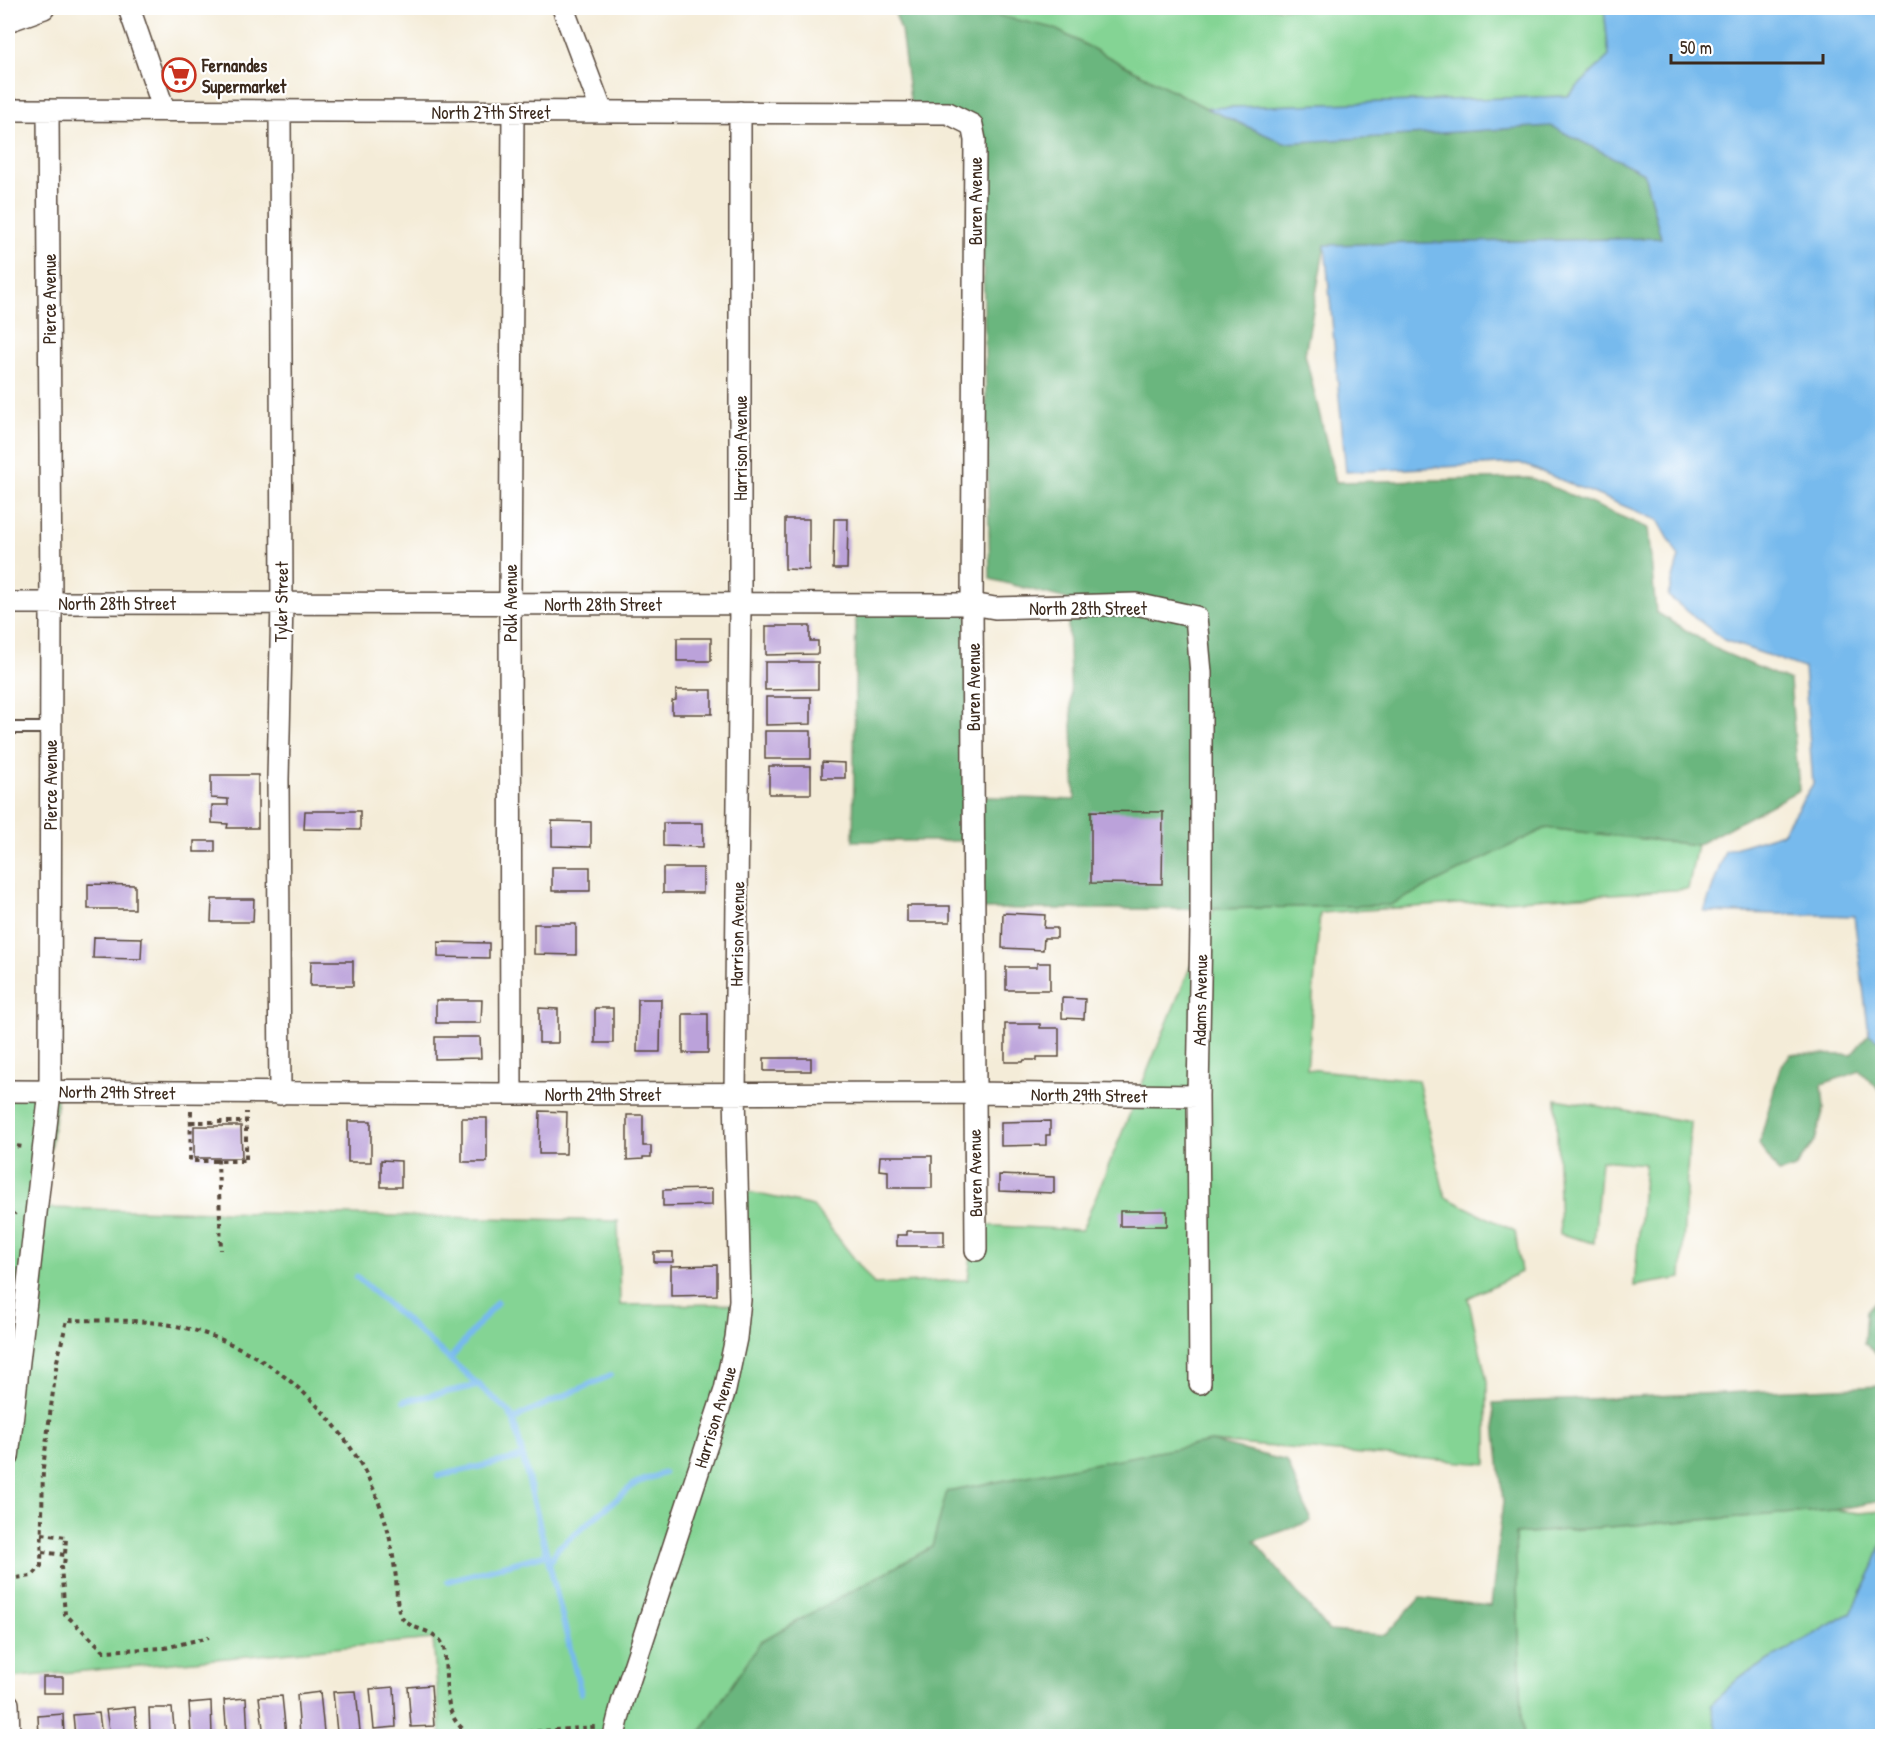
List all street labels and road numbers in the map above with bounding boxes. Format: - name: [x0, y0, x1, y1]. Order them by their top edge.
- street label: North 27th Street: [432, 100, 551, 125]
- street label: Buren Avenue: [963, 157, 988, 245]
- street label: Pierce Avenue: [37, 254, 62, 344]
- street label: Harrison Avenue: [728, 395, 753, 501]
- street label: Tyler Street: [268, 561, 294, 643]
- street label: Polk Avenue: [498, 564, 523, 642]
- street label: North 28th Street: [58, 591, 177, 616]
- street label: North 28th Street: [544, 592, 663, 617]
- street label: North 28th Street: [1029, 596, 1148, 621]
- street label: Buren Avenue: [961, 643, 986, 731]
- street label: Pierce Avenue: [38, 740, 63, 830]
- street label: Harrison Avenue: [724, 881, 750, 987]
- street label: Adams Avenue: [1187, 954, 1213, 1046]
- street label: North 29th Street: [59, 1078, 176, 1106]
- street label: North 29th Street: [1031, 1081, 1148, 1109]
- street label: North 29th Street: [545, 1082, 662, 1107]
- street label: Buren Avenue: [962, 1129, 988, 1217]
- street label: Harrison Avenue: [688, 1363, 742, 1471]

